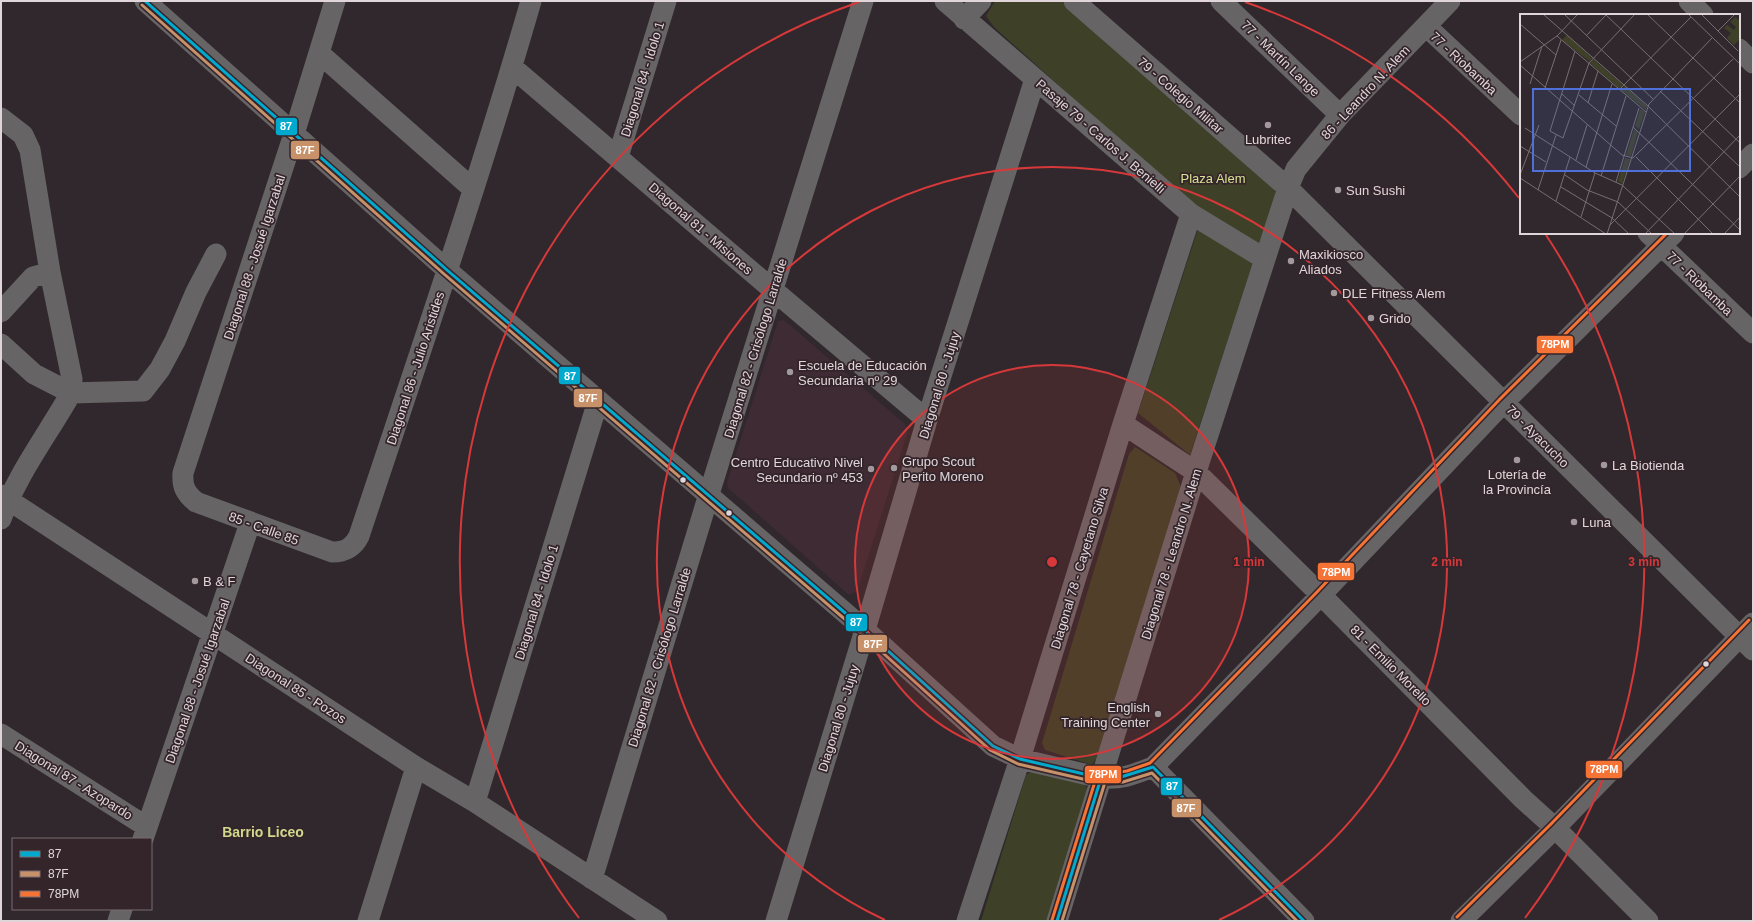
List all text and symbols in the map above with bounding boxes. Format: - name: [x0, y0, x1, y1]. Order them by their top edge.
- inset map: [1520, 14, 1740, 234]
- street label: 77 - Martín Lange: [1239, 17, 1323, 99]
- street label: Diagonal 84 - Idolo 1: [618, 20, 667, 139]
- street label: 77 - Riobamba: [1427, 29, 1501, 98]
- street label: 86 - Leandro N. Alem: [1318, 42, 1413, 142]
- street label: 79 - Colegio Militar: [1135, 54, 1227, 137]
- street label: Pasaje 79 - Carlos J. Benielli: [1033, 76, 1168, 197]
- line badge: 87: [275, 117, 298, 136]
- text: 87: [280, 120, 292, 132]
- marker: Lubritec: [1263, 120, 1273, 130]
- place label: Lubritec: [1245, 132, 1292, 147]
- line badge: 87F: [290, 140, 320, 160]
- text: 87F: [296, 144, 315, 156]
- park label: Plaza Alem: [1180, 171, 1246, 186]
- street label: Diagonal 88 - Josué Igarzabal: [221, 173, 288, 342]
- street label: Diagonal 81 - Misiones: [646, 179, 756, 278]
- place label: Sun Sushi: [1346, 183, 1405, 198]
- marker: Sun Sushi: [1333, 185, 1343, 195]
- place label: Maxikiosco Aliados: [1299, 247, 1363, 277]
- street label: 77 - Riobamba: [1664, 248, 1736, 319]
- street label: Diagonal 82 - Crisólogo Larralde: [721, 256, 790, 440]
- marker: Maxikiosco Aliados: [1286, 256, 1296, 266]
- place label: DLE Fitness Alem: [1342, 286, 1445, 301]
- marker: DLE Fitness Alem: [1329, 288, 1339, 298]
- street label: Diagonal 86 - Julio Aristides: [384, 289, 448, 447]
- place label: Grido: [1379, 311, 1411, 326]
- marker: Grido: [1366, 313, 1376, 323]
- street label: Diagonal 80 - Jujuy: [916, 329, 963, 441]
- line badge: 78PM: [1536, 335, 1574, 354]
- text: 78PM: [1541, 338, 1569, 350]
- place label: Escuela de Educación Secundaria nº 29: [798, 358, 927, 388]
- line badge: 87: [558, 366, 581, 385]
- marker: Escuela de Educación Secundaria nº 29: [785, 367, 795, 377]
- text: 87: [564, 370, 576, 382]
- line badge: 87F: [573, 388, 603, 408]
- text: 87F: [579, 392, 598, 404]
- street label: 79 - Ayacucho: [1503, 402, 1572, 471]
- place label: Grupo Scout Perito Moreno: [902, 454, 984, 484]
- place label: Centro Educativo Nivel Secundario nº 453: [731, 455, 863, 485]
- marker: Lotería de la Provincía: [1512, 455, 1522, 465]
- place label: La Biotienda: [1612, 458, 1685, 473]
- marker: La Biotienda: [1599, 460, 1609, 470]
- marker: Grupo Scout Perito Moreno: [889, 463, 899, 473]
- marker: Centro Educativo Nivel Secundario nº 453: [866, 464, 876, 474]
- street label: Diagonal 78 - Leandro N. Alem: [1138, 467, 1205, 641]
- place label: Lotería de la Provincía: [1483, 467, 1552, 497]
- unlabelled marker: [678, 475, 688, 485]
- street label: Diagonal 78 - Cayetano Silva: [1048, 485, 1111, 651]
- unlabelled marker: [724, 508, 734, 518]
- street label: 85 - Calle 85: [227, 509, 301, 548]
- place label: Luna: [1582, 515, 1612, 530]
- marker: Luna: [1569, 517, 1579, 527]
- street label: Diagonal 84 - Idolo 1: [512, 543, 561, 662]
- centre of rings: [1045, 555, 1059, 569]
- text: 1 min: [1233, 555, 1265, 569]
- text: 2 min: [1431, 555, 1463, 569]
- text: 3 min: [1628, 555, 1660, 569]
- line badge: 78PM: [1317, 562, 1355, 581]
- street label: Diagonal 82 - Crisólogo Larralde: [625, 565, 694, 749]
- text: 78PM: [1322, 566, 1350, 578]
- place label: B & F: [203, 574, 236, 589]
- marker: B & F: [190, 576, 200, 586]
- street label: Diagonal 88 - Josué Igarzabal: [162, 597, 233, 765]
- line badge: 87: [845, 613, 868, 632]
- text: 87: [850, 616, 862, 628]
- street label: 81 - Emilio Morello: [1347, 622, 1434, 709]
- line badge: 87F: [857, 634, 888, 653]
- text: 87F: [864, 638, 883, 650]
- street label: Diagonal 85 - Pozos: [243, 650, 349, 727]
- unlabelled marker: [1701, 659, 1711, 669]
- street label: Diagonal 80 - Jujuy: [815, 662, 862, 774]
- place label: English Training Center: [1061, 700, 1151, 730]
- marker: English Training Center: [1153, 709, 1163, 719]
- street label: Diagonal 87 - Azopardo: [12, 738, 135, 823]
- line badge: 78PM: [1585, 760, 1623, 779]
- text: 78PM: [1590, 763, 1618, 775]
- line badge: 78PM: [1084, 765, 1122, 784]
- text: 78PM: [1089, 768, 1117, 780]
- line badge: 87: [1160, 777, 1183, 796]
- text: 87: [1166, 780, 1178, 792]
- line badge: 87F: [1171, 798, 1202, 818]
- text: 87F: [1177, 802, 1196, 814]
- district label: Barrio Liceo: [222, 824, 304, 840]
- legend: [12, 838, 152, 910]
- text: 87: [48, 847, 62, 861]
- text: 87F: [48, 867, 69, 881]
- text: 78PM: [48, 887, 79, 901]

